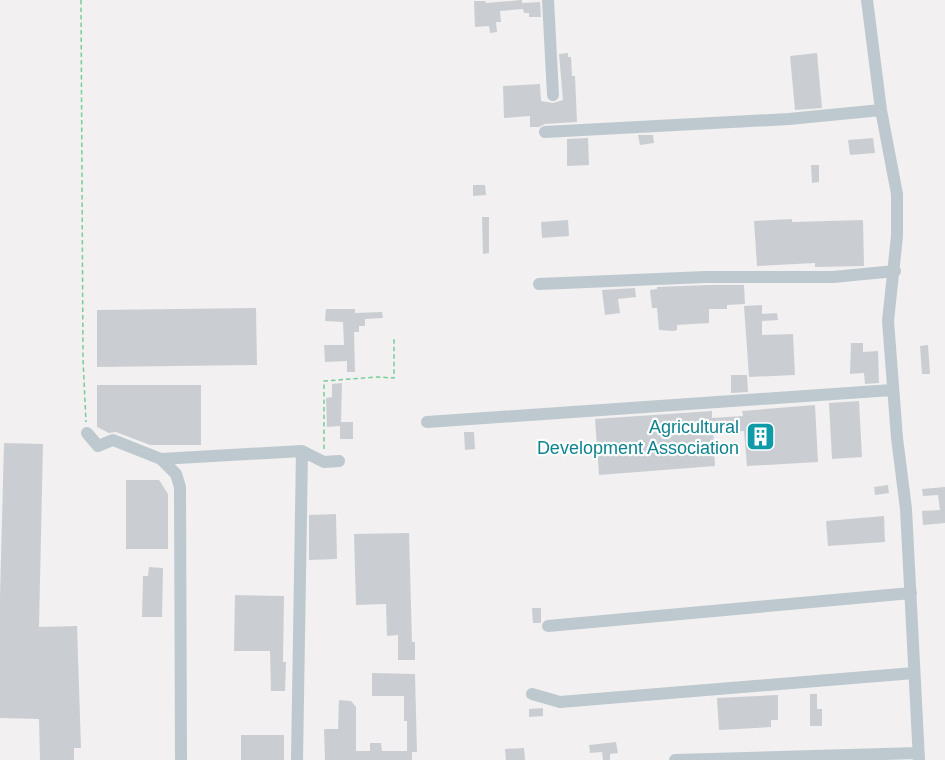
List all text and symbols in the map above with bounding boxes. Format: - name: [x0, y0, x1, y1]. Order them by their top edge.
- place label: Agricultural Development Association: [537, 417, 739, 458]
- building icon: Agricultural Development Association: [744, 421, 776, 453]

